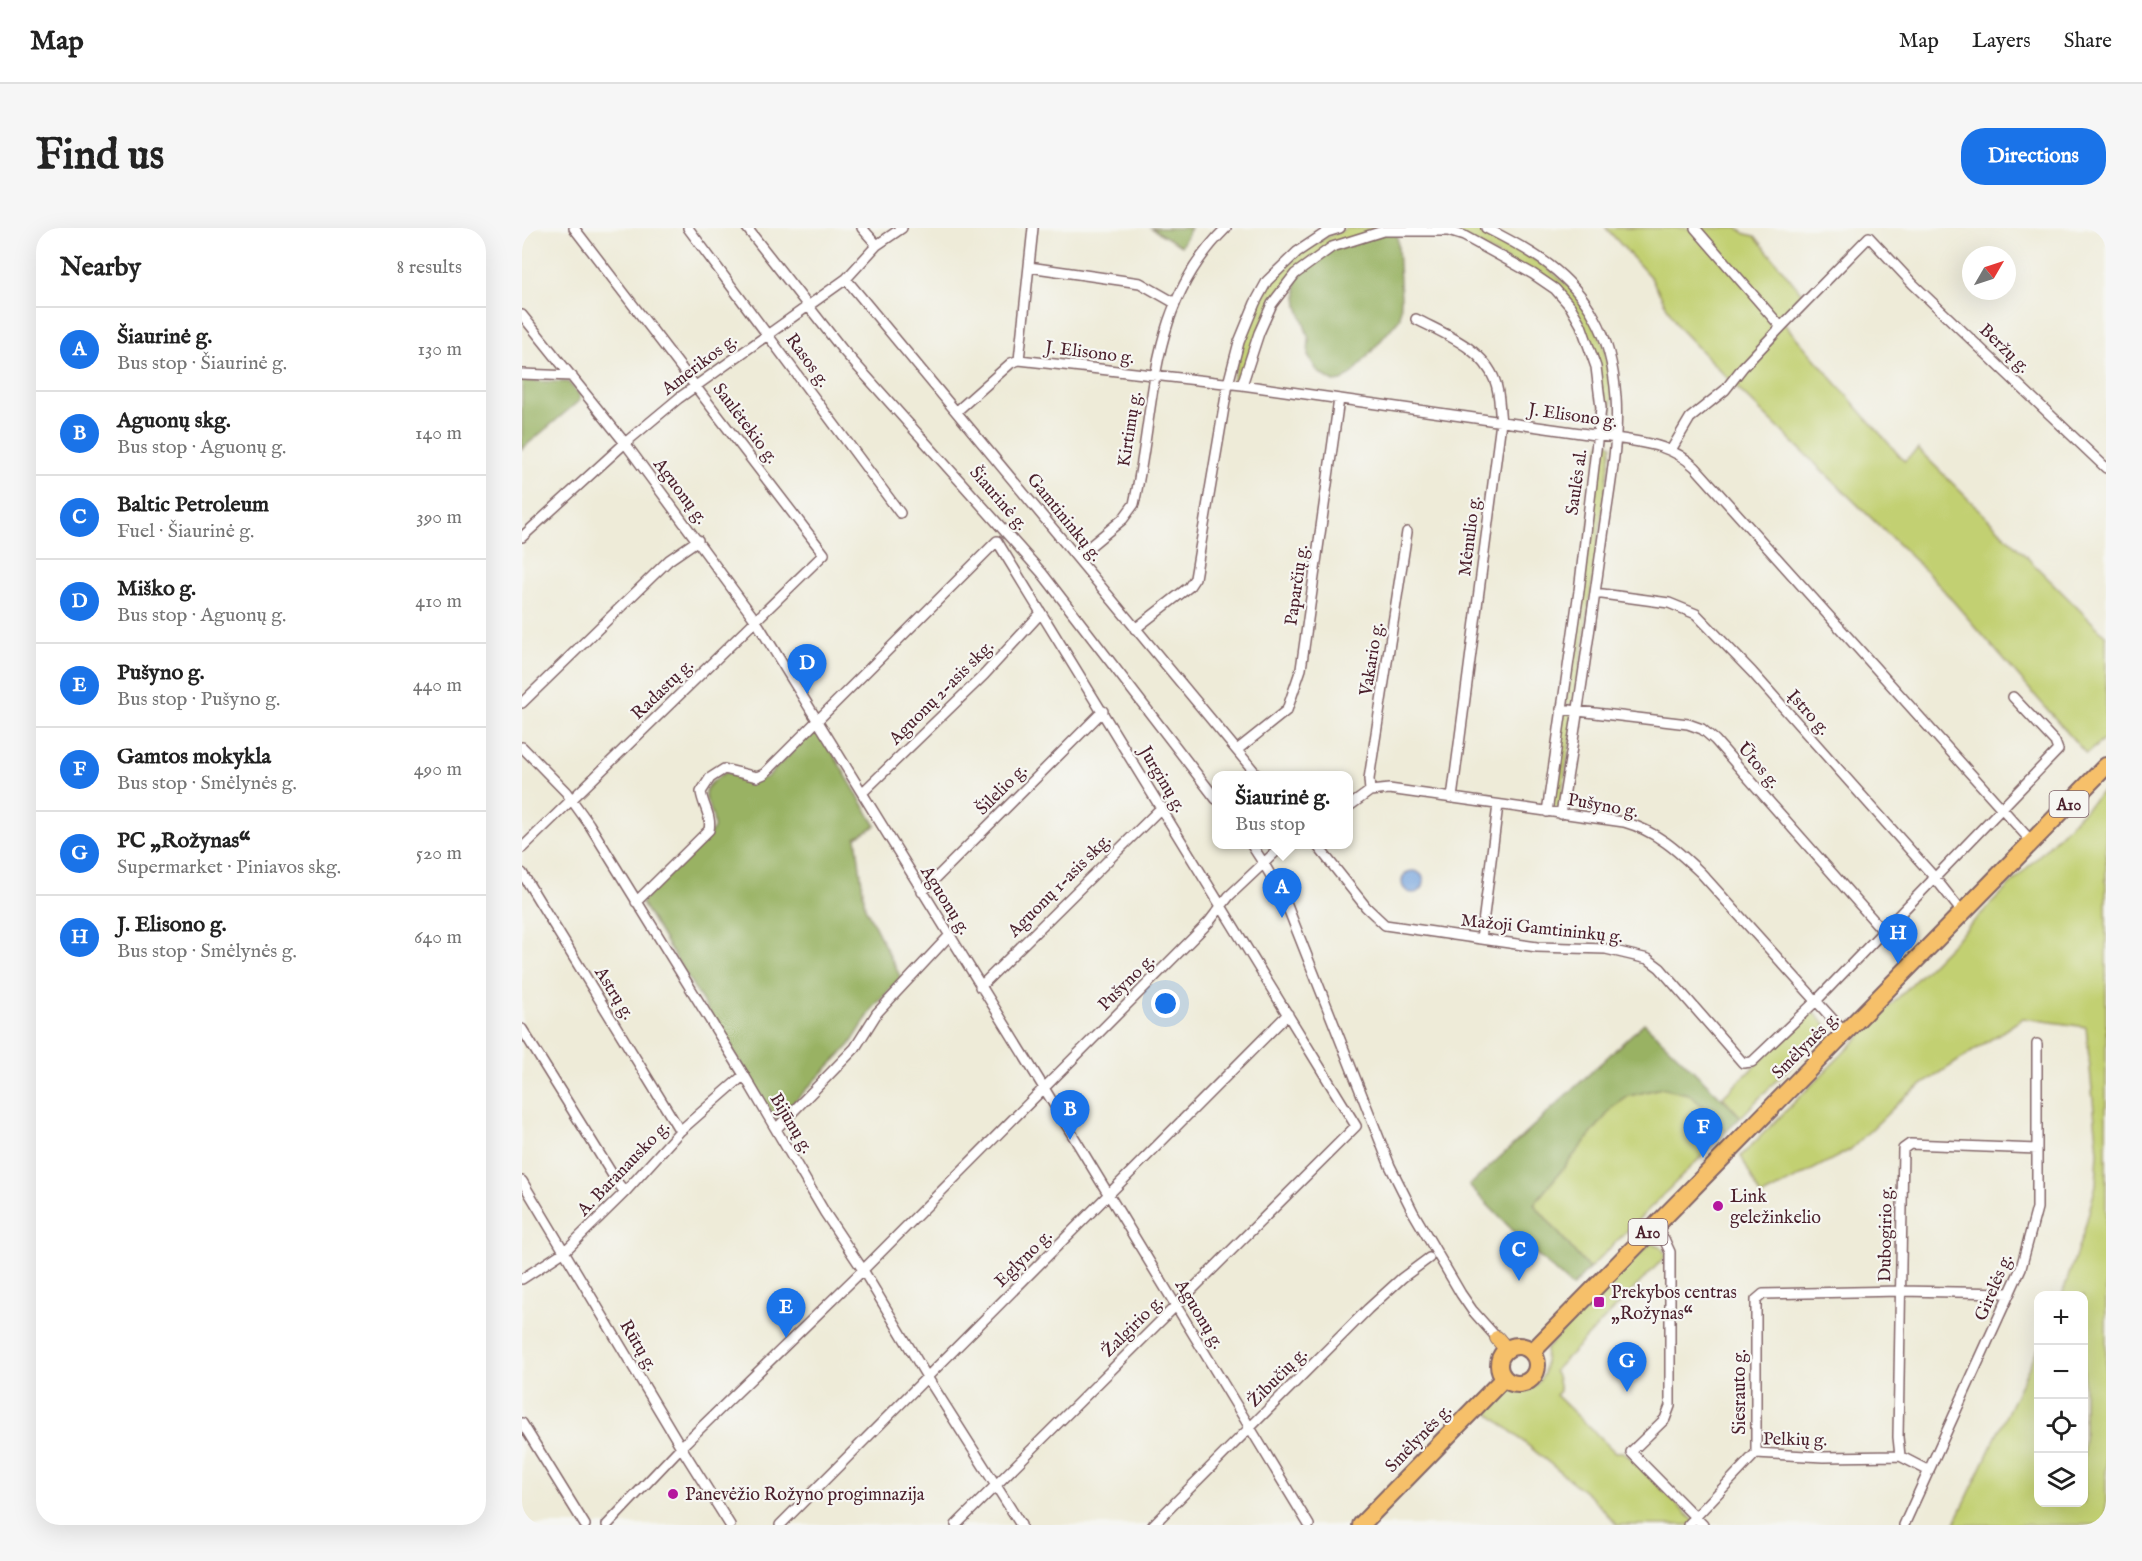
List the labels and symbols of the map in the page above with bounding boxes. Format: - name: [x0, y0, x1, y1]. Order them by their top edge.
- north arrow: [1962, 246, 2016, 300]
- street label: Beržų g.: [1974, 319, 2034, 379]
- street label: Amerikos g.: [657, 329, 742, 402]
- street label: Rasos g.: [780, 329, 834, 392]
- street label: J. Elisono g.: [1042, 336, 1136, 370]
- street label: Saulėtekio g.: [707, 379, 783, 469]
- street label: Kirtimų g.: [1113, 390, 1148, 469]
- street label: J. Elisono g.: [1525, 399, 1619, 434]
- street label: Saulės al.: [1561, 448, 1593, 517]
- street label: Aguonų g.: [647, 453, 712, 530]
- street label: Šiaurinė g.: [964, 461, 1034, 536]
- street label: Gamtininkų g.: [1021, 469, 1107, 567]
- street label: Mėnulio g.: [1454, 495, 1487, 578]
- street label: Paparčių g.: [1280, 543, 1315, 627]
- street label: Vakario g.: [1355, 621, 1390, 699]
- street label: Aguonų 2-asis skg.: [884, 636, 999, 751]
- pin: D: [788, 644, 826, 694]
- street label: Radastų g.: [627, 655, 699, 725]
- street label: Įstro g.: [1781, 685, 1834, 741]
- street label: Ūtos g.: [1731, 738, 1784, 794]
- street label: Jurginų g.: [1132, 741, 1191, 817]
- street label: Šilelio g.: [970, 758, 1033, 821]
- street label: Pušyno g.: [1565, 789, 1640, 824]
- road number: A10: [2050, 791, 2088, 817]
- street label: Aguonų 1-asis skg.: [1003, 829, 1117, 943]
- street label: Aguonų g.: [914, 861, 975, 940]
- pin: A: [1262, 868, 1302, 918]
- street label: Mažoji Gamtininkų g.: [1460, 910, 1624, 949]
- pin: H: [1878, 914, 1918, 964]
- street label: Pušyno g.: [1094, 950, 1161, 1017]
- street label: Astrų g.: [588, 962, 639, 1024]
- your location: [1151, 989, 1180, 1018]
- street label: Smėlynės g.: [1767, 1007, 1845, 1085]
- street label: Bijūnų g.: [764, 1089, 818, 1158]
- pin: B: [1050, 1090, 1090, 1140]
- pin: F: [1684, 1108, 1722, 1158]
- street label: A. Baranausko g.: [572, 1116, 675, 1222]
- place label: Link geležinkelio: [1730, 1186, 1821, 1230]
- street label: Dubogirio g.: [1874, 1186, 1899, 1282]
- marker: Link geležinkelio: [1711, 1199, 1725, 1213]
- road number: A10: [1628, 1219, 1668, 1245]
- street label: Eglyno g.: [990, 1225, 1058, 1293]
- pin: C: [1500, 1232, 1538, 1281]
- street label: Girelės g.: [1970, 1250, 2019, 1325]
- street label: Aguonų g.: [1168, 1275, 1228, 1354]
- place label: Prekybos centras „Rožynas“: [1611, 1282, 1737, 1326]
- pin: E: [766, 1288, 806, 1338]
- street label: Žalgirio g.: [1097, 1291, 1169, 1363]
- marker: Prekybos centras „Rožynas“: [1592, 1295, 1606, 1309]
- street label: Rūtų g.: [613, 1316, 662, 1376]
- pin: G: [1608, 1342, 1646, 1392]
- street label: Žibučių g.: [1243, 1343, 1313, 1413]
- street label: Siesrauto g.: [1729, 1349, 1752, 1435]
- street label: Smėlynės g.: [1381, 1400, 1457, 1478]
- street label: Pelkių g.: [1763, 1428, 1827, 1453]
- place label: Panevėžio Rožyno progimnazija: [685, 1484, 925, 1507]
- marker: Panevėžio Rožyno progimnazija: [666, 1487, 680, 1501]

